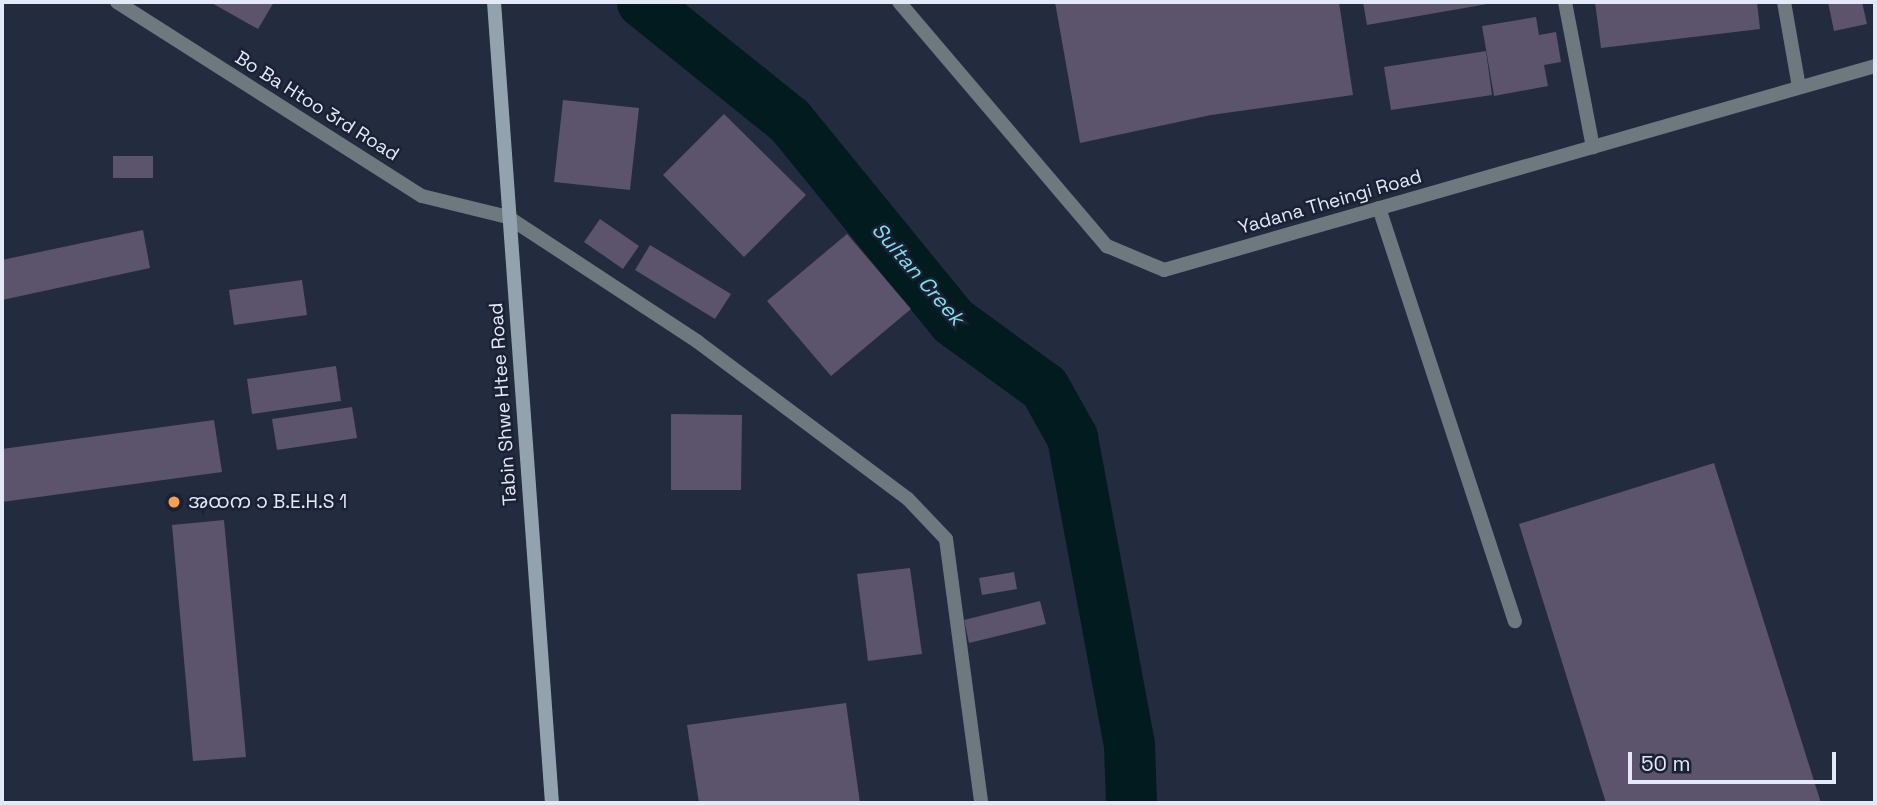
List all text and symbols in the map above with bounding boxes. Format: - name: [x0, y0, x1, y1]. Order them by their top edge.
- street label: Bo Ba Htoo 3rd Road: [231, 46, 403, 166]
- street label: Yadana Theingi Road: [1236, 165, 1424, 239]
- water label: Sultan Creek: [867, 217, 969, 331]
- street label: Tabin Shwe Htee Road: [485, 302, 521, 506]
- place label: အထက ၁ B.E.H.S 1: [188, 491, 347, 513]
- marker: အထက ၁ B.E.H.S 1: [166, 494, 182, 510]
- scale bar: [1632, 738, 1840, 782]
- text: 50 m: [1641, 750, 1691, 777]

